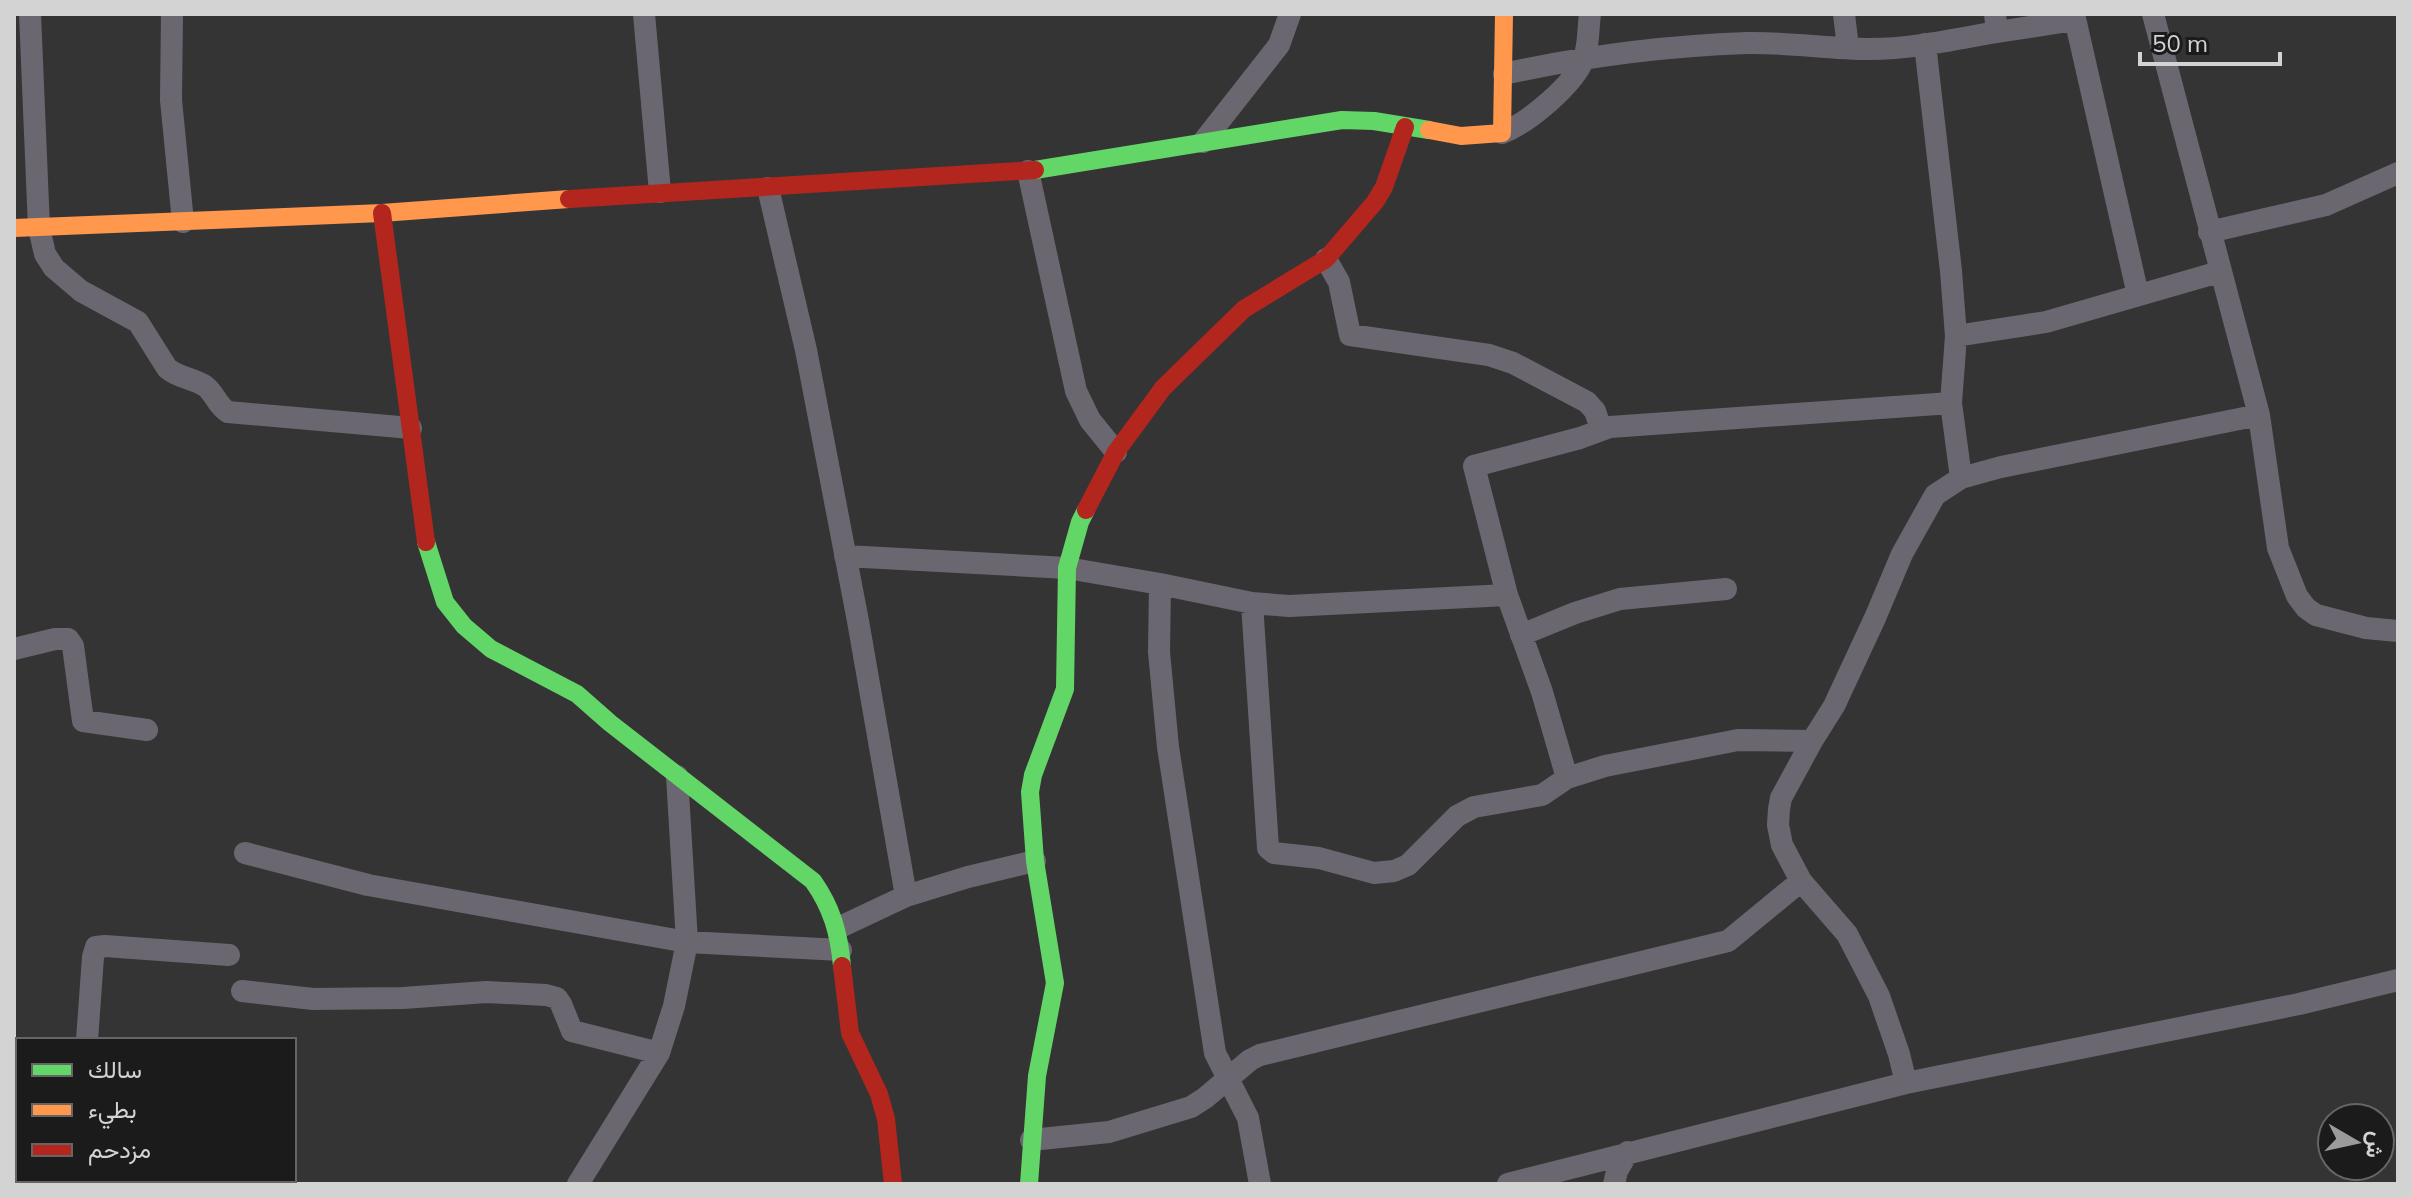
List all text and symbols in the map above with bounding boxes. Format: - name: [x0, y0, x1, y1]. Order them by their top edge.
- scale bar: [2140, 16, 2280, 66]
- text: 50 m: [2152, 28, 2208, 58]
- legend: [16, 1038, 296, 1182]
- text: سالك: [88, 1054, 142, 1084]
- text: بطيء: [88, 1094, 137, 1129]
- north arrow: [2316, 1102, 2396, 1182]
- text: ش: [2360, 1130, 2392, 1160]
- text: مزدحم: [88, 1134, 151, 1166]

